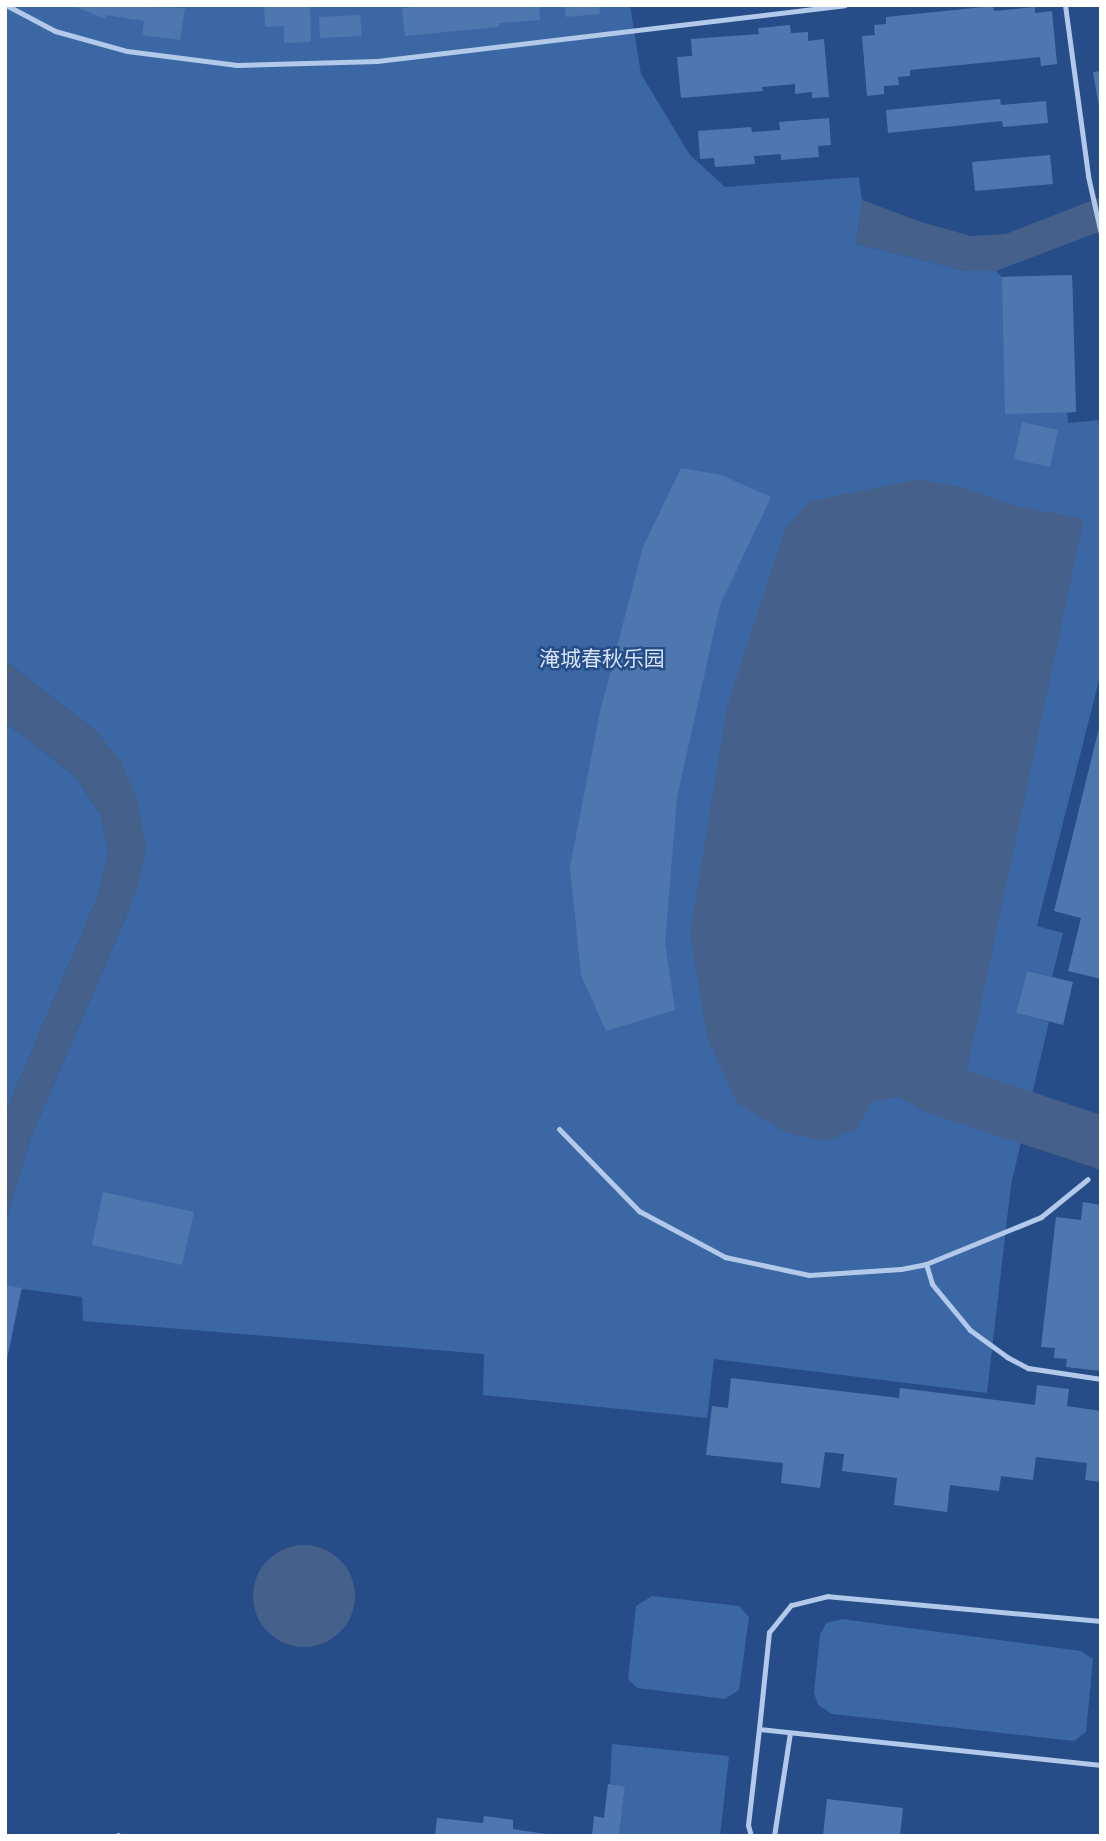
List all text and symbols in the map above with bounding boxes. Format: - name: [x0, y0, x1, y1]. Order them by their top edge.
- park label: 淹城春秋乐园: [539, 646, 665, 672]

